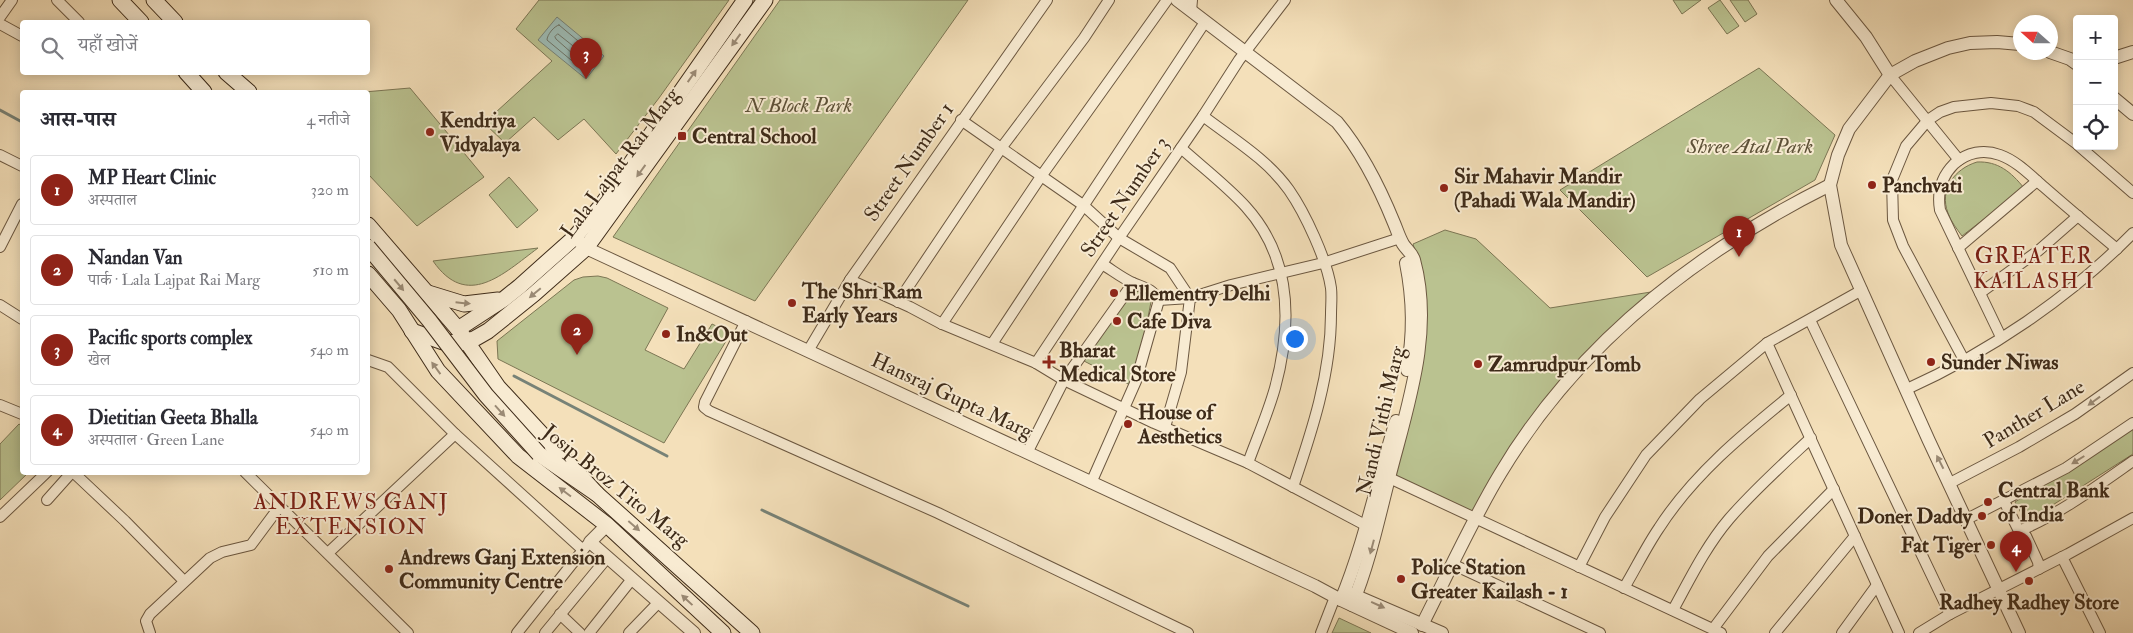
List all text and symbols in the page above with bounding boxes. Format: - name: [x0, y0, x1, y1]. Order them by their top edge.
- north arrow: [2013, 15, 2058, 60]
- map controls: [2073, 15, 2118, 150]
- button: +: [2073, 15, 2118, 60]
- search box: [20, 20, 370, 75]
- text: यहाँ खोजें: [78, 33, 138, 57]
- one-way arrow: [731, 33, 741, 46]
- icon: search: [38, 34, 66, 62]
- pin: 3: [570, 38, 602, 79]
- button: −: [2073, 60, 2118, 105]
- one-way arrow: [687, 69, 697, 83]
- street label: Lala Lajpat Rai Marg: [554, 82, 686, 244]
- park label: N Block Park: [745, 92, 852, 119]
- street label: Street Number 1: [858, 97, 960, 227]
- button: locate: [2073, 105, 2118, 150]
- text: आस-पास: [40, 106, 116, 133]
- place label: Kendriya Vidyalaya: [439, 107, 521, 158]
- text: 4 नतीजे: [307, 110, 350, 130]
- place label: Central School: [692, 123, 817, 150]
- marker: Kendriya Vidyalaya: [424, 126, 436, 138]
- marker: Central School: [676, 130, 688, 142]
- street label: Street Number 3: [1075, 132, 1175, 262]
- park label: Shree Atal Park: [1686, 133, 1813, 160]
- place label: Sir Mahavir Mandir (Pahadi Wala Mandir): [1454, 163, 1636, 214]
- one-way arrow: [637, 165, 647, 178]
- text: MP Heart Clinic: [88, 166, 216, 190]
- place label: Panchvati: [1882, 172, 1963, 199]
- marker: Panchvati: [1866, 179, 1878, 191]
- text: 1: [54, 180, 60, 200]
- text: 320 m: [311, 180, 349, 200]
- marker: Sir Mahavir Mandir (Pahadi Wala Mandir): [1438, 182, 1450, 194]
- text: अस्पताल: [88, 190, 137, 210]
- pin: 1: [1723, 216, 1755, 257]
- district label: GREATER KAILASH I: [1973, 242, 2095, 295]
- text: Nandan Van: [88, 246, 183, 270]
- text: 2: [53, 260, 61, 280]
- text: 510 m: [312, 260, 349, 280]
- text: पार्क · Lala Lajpat Rai Marg: [88, 270, 260, 290]
- one-way arrow: [393, 278, 404, 291]
- place label: The Shri Ram Early Years: [801, 278, 923, 329]
- place label: Ellementry Delhi: [1124, 280, 1271, 307]
- one-way arrow: [530, 287, 542, 299]
- marker: Ellementry Delhi: [1108, 287, 1120, 299]
- marker: The Shri Ram Early Years: [786, 297, 798, 309]
- one-way arrow: [456, 299, 472, 307]
- place label: Cafe Diva: [1127, 308, 1212, 335]
- pin: 2: [561, 314, 593, 355]
- marker: Cafe Diva: [1111, 315, 1123, 327]
- place label: In&Out: [676, 321, 748, 348]
- text: Pacific sports complex: [88, 326, 252, 350]
- your location: [1282, 326, 1308, 352]
- marker: In&Out: [660, 328, 672, 340]
- place label: Bharat Medical Store: [1058, 337, 1176, 388]
- text: 3: [54, 340, 60, 360]
- text: 540 m: [310, 340, 349, 360]
- street label: Nandi Vithi Marg: [1351, 343, 1412, 499]
- street label: Hansraj Gupta Marg: [867, 347, 1038, 446]
- place label: Sunder Niwas: [1941, 349, 2058, 376]
- text: खेल: [88, 350, 110, 370]
- place label: Zamrudpur Tomb: [1488, 351, 1642, 378]
- marker: Bharat Medical Store: [1043, 356, 1055, 368]
- marker: Sunder Niwas: [1925, 356, 1937, 368]
- marker: Zamrudpur Tomb: [1472, 358, 1484, 370]
- one-way arrow: [431, 361, 441, 375]
- street label: Panther Lane: [1978, 373, 2090, 455]
- one-way arrow: [2087, 396, 2100, 406]
- place label: House of Aesthetics: [1137, 399, 1222, 450]
- one-way arrow: [494, 405, 506, 417]
- text: Dietitian Geeta Bhalla: [88, 406, 258, 430]
- street label: Josip Broz Tito Marg: [536, 418, 695, 554]
- marker: House of Aesthetics: [1122, 418, 1134, 430]
- text: 4: [53, 420, 61, 440]
- text: 540 m: [310, 420, 349, 440]
- text: अस्पताल · Green Lane: [88, 430, 224, 450]
- one-way arrow: [1936, 455, 1944, 469]
- one-way arrow: [2072, 456, 2085, 465]
- place label: Central Bank of India: [1998, 477, 2110, 528]
- one-way arrow: [559, 487, 572, 498]
- district label: ANDREWS GANJ EXTENSION: [252, 488, 449, 541]
- marker: Central Bank of India: [1982, 496, 1994, 508]
- place label: Doner Daddy: [1857, 503, 1973, 530]
- marker: Doner Daddy: [1976, 510, 1988, 522]
- one-way arrow: [628, 520, 640, 532]
- pin: 4: [2000, 531, 2032, 572]
- place label: Fat Tiger: [1901, 532, 1982, 559]
- marker: Fat Tiger: [1985, 539, 1997, 551]
- one-way arrow: [1368, 540, 1376, 555]
- place label: Andrews Ganj Extension Community Centre: [398, 544, 606, 595]
- place label: Police Station Greater Kailash - 1: [1411, 554, 1568, 605]
- marker: Andrews Ganj Extension Community Centre: [383, 563, 395, 575]
- marker: Police Station Greater Kailash - 1: [1395, 573, 1407, 585]
- marker: Radhey Radhey Store: [2023, 575, 2035, 587]
- place label: Radhey Radhey Store: [1939, 589, 2119, 616]
- one-way arrow: [682, 594, 694, 606]
- one-way arrow: [1371, 602, 1385, 610]

